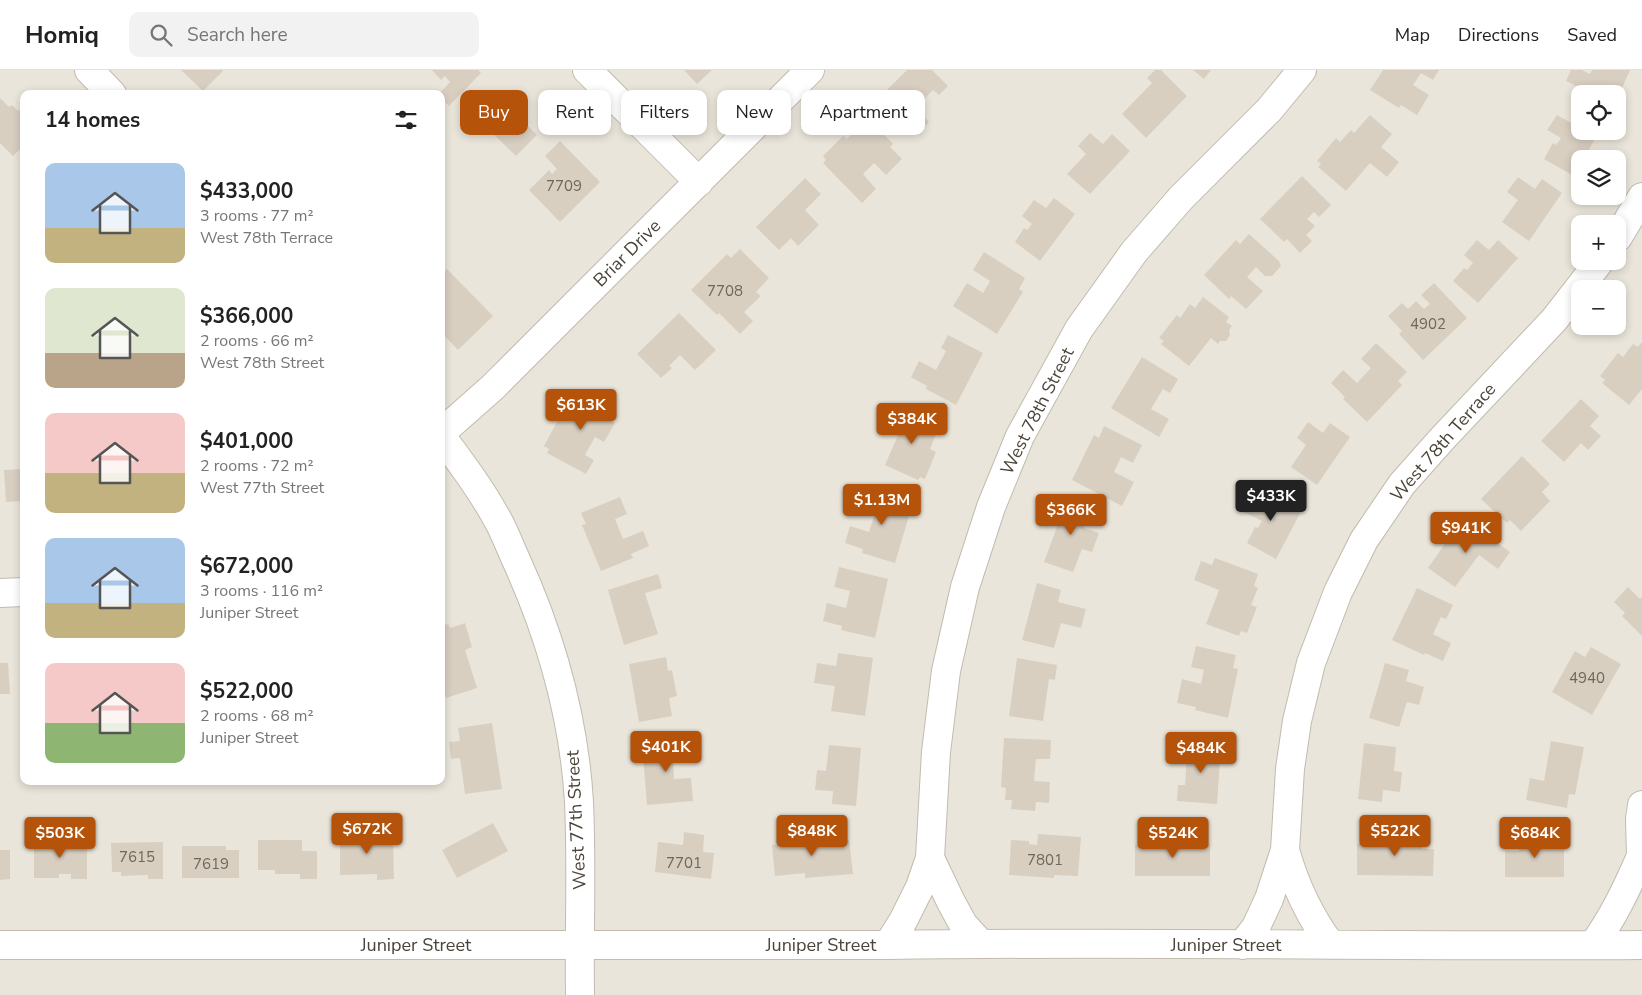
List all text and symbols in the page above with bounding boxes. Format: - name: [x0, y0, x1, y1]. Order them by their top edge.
- search box: [129, 12, 479, 57]
- text: Homiq: [25, 19, 99, 51]
- icon: search: [147, 21, 175, 49]
- text: Search here: [187, 22, 288, 48]
- text: Map: [1395, 23, 1430, 47]
- text: Directions: [1458, 23, 1539, 47]
- text: Saved: [1567, 23, 1617, 47]
- map controls: [1571, 85, 1626, 335]
- button: locate: [1571, 85, 1626, 140]
- chip: Buy: [460, 90, 528, 135]
- chip: Rent: [538, 90, 611, 135]
- chip: Filters: [621, 90, 707, 135]
- chip: New: [717, 90, 791, 135]
- chip: Apartment: [801, 90, 925, 135]
- text: 14 homes: [45, 106, 140, 134]
- icon: filters: [392, 106, 420, 134]
- button: layers: [1571, 150, 1626, 205]
- house number: 7709: [546, 176, 582, 196]
- text: $433,000: [200, 177, 293, 205]
- icon: home: [85, 183, 145, 243]
- text: 3 rooms · 77 m²: [200, 205, 313, 227]
- street label: Briar Drive: [588, 214, 666, 292]
- button: +: [1571, 215, 1626, 270]
- text: West 78th Terrace: [200, 227, 333, 249]
- button: −: [1571, 280, 1626, 335]
- house number: 7708: [707, 281, 743, 301]
- text: $366,000: [200, 302, 293, 330]
- icon: home: [85, 308, 145, 368]
- house number: 4902: [1410, 314, 1446, 334]
- text: 2 rooms · 66 m²: [200, 330, 313, 352]
- street label: West 78th Street: [995, 343, 1080, 479]
- text: West 78th Street: [200, 352, 324, 374]
- street label: West 78th Terrace: [1385, 378, 1501, 506]
- pin: $613K: [546, 388, 616, 431]
- text: $613K: [556, 394, 606, 416]
- pin: $384K: [877, 402, 947, 445]
- text: $384K: [887, 408, 937, 430]
- text: $401,000: [200, 427, 293, 455]
- icon: home: [85, 433, 145, 493]
- text: 2 rooms · 72 m²: [200, 455, 313, 477]
- text: West 77th Street: [200, 477, 324, 499]
- pin: $433K: [1236, 480, 1306, 522]
- pin: $1.13M: [841, 484, 923, 526]
- text: $433K: [1246, 485, 1296, 507]
- text: $1.13M: [854, 489, 910, 511]
- pin: $366K: [1036, 494, 1106, 536]
- text: $366K: [1046, 499, 1096, 521]
- pin: $941K: [1431, 512, 1501, 554]
- text: $941K: [1441, 517, 1491, 539]
- text: $672,000: [200, 552, 293, 580]
- icon: home: [85, 558, 145, 618]
- text: 3 rooms · 116 m²: [200, 580, 323, 602]
- text: Juniper Street: [200, 602, 298, 624]
- house number: 4940: [1569, 668, 1605, 688]
- text: $522,000: [200, 677, 293, 705]
- icon: home: [85, 683, 145, 743]
- text: 2 rooms · 68 m²: [200, 705, 313, 727]
- text: Juniper Street: [200, 727, 298, 749]
- pin: $401K: [631, 730, 701, 773]
- pin: $484K: [1166, 732, 1236, 774]
- text: $401K: [641, 736, 691, 758]
- text: $484K: [1176, 737, 1226, 759]
- street label: West 77th Street: [560, 749, 592, 890]
- pin: $672K: [332, 812, 402, 855]
- pin: $848K: [777, 814, 847, 857]
- pin: $522K: [1360, 814, 1430, 857]
- pin: $503K: [25, 816, 95, 859]
- pin: $524K: [1138, 816, 1208, 859]
- pin: $684K: [1500, 816, 1570, 859]
- text: $672K: [342, 818, 392, 840]
- text: $848K: [787, 820, 837, 842]
- text: $522K: [1370, 820, 1420, 842]
- text: $503K: [35, 822, 85, 844]
- text: $524K: [1148, 822, 1198, 844]
- text: $684K: [1510, 822, 1560, 844]
- house number: 7615: [119, 847, 155, 867]
- house number: 7801: [1027, 850, 1063, 870]
- house number: 7701: [666, 853, 702, 873]
- house number: 7619: [193, 854, 229, 874]
- street label: Juniper Street: [360, 933, 472, 957]
- street label: Juniper Street: [765, 933, 877, 957]
- street label: Juniper Street: [1170, 933, 1282, 957]

